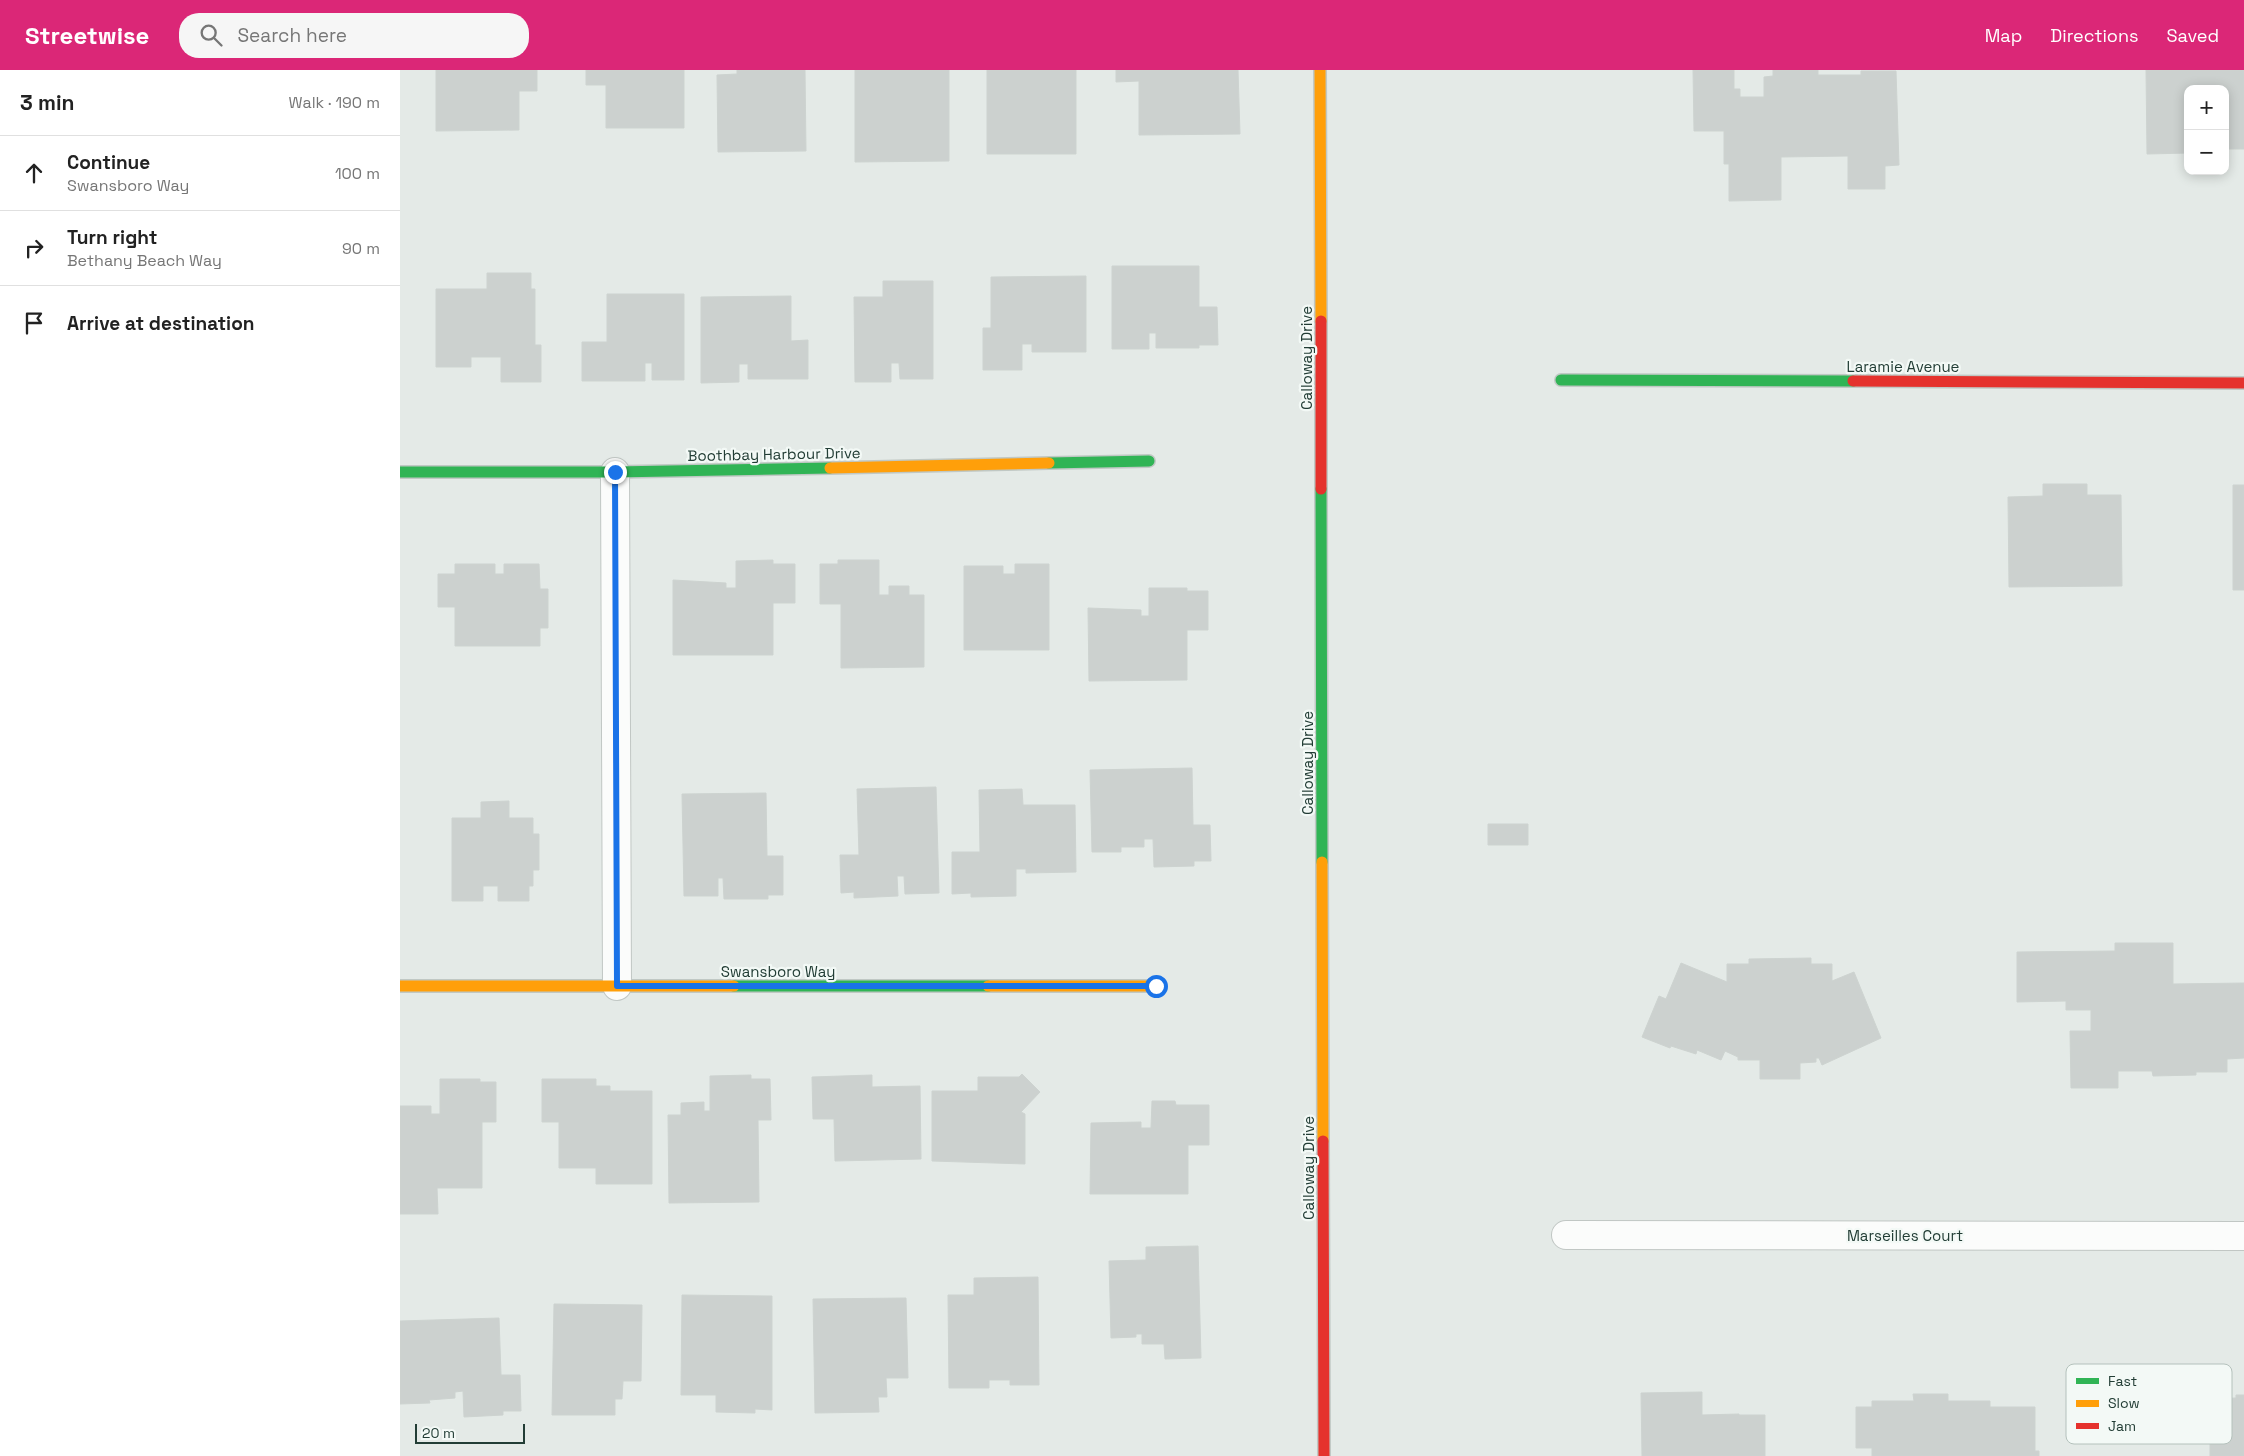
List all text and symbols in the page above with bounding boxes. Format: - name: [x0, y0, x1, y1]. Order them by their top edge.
- search box: [179, 13, 529, 58]
- text: Streetwise: [25, 20, 149, 51]
- icon: search: [197, 21, 225, 49]
- text: Search here: [237, 23, 347, 48]
- text: Map: [1985, 24, 2022, 47]
- text: Directions: [2050, 24, 2139, 47]
- text: Saved: [2167, 24, 2219, 47]
- map controls: [2184, 85, 2229, 175]
- button: +: [2184, 85, 2229, 130]
- text: 3 min: [20, 89, 75, 116]
- text: Walk · 190 m: [289, 92, 380, 113]
- button: −: [2184, 130, 2229, 175]
- text: Continue: [67, 150, 150, 175]
- icon: ahead: [20, 159, 48, 187]
- text: 100 m: [335, 163, 380, 184]
- text: Swansboro Way: [67, 175, 189, 196]
- text: Turn right: [67, 225, 157, 250]
- icon: right: [20, 234, 48, 262]
- text: 90 m: [342, 238, 380, 259]
- text: Bethany Beach Way: [67, 250, 222, 271]
- street label: Calloway Drive: [1297, 306, 1316, 410]
- icon: arrive: [20, 309, 48, 337]
- text: Arrive at destination: [67, 311, 255, 336]
- street label: Laramie Avenue: [1847, 357, 1960, 376]
- street label: Boothbay Harbour Drive: [687, 443, 861, 465]
- route end: [604, 461, 627, 484]
- street label: Calloway Drive: [1298, 711, 1317, 815]
- street label: Swansboro Way: [721, 962, 835, 981]
- route start: [1145, 975, 1168, 998]
- street label: Calloway Drive: [1299, 1116, 1318, 1220]
- street label: Marseilles Court: [1847, 1226, 1963, 1245]
- legend: [2066, 1364, 2232, 1444]
- text: Fast: [2108, 1372, 2137, 1390]
- text: Slow: [2108, 1394, 2140, 1412]
- text: Jam: [2108, 1417, 2136, 1435]
- scale bar: [415, 1421, 525, 1444]
- text: 20 m: [422, 1424, 455, 1442]

